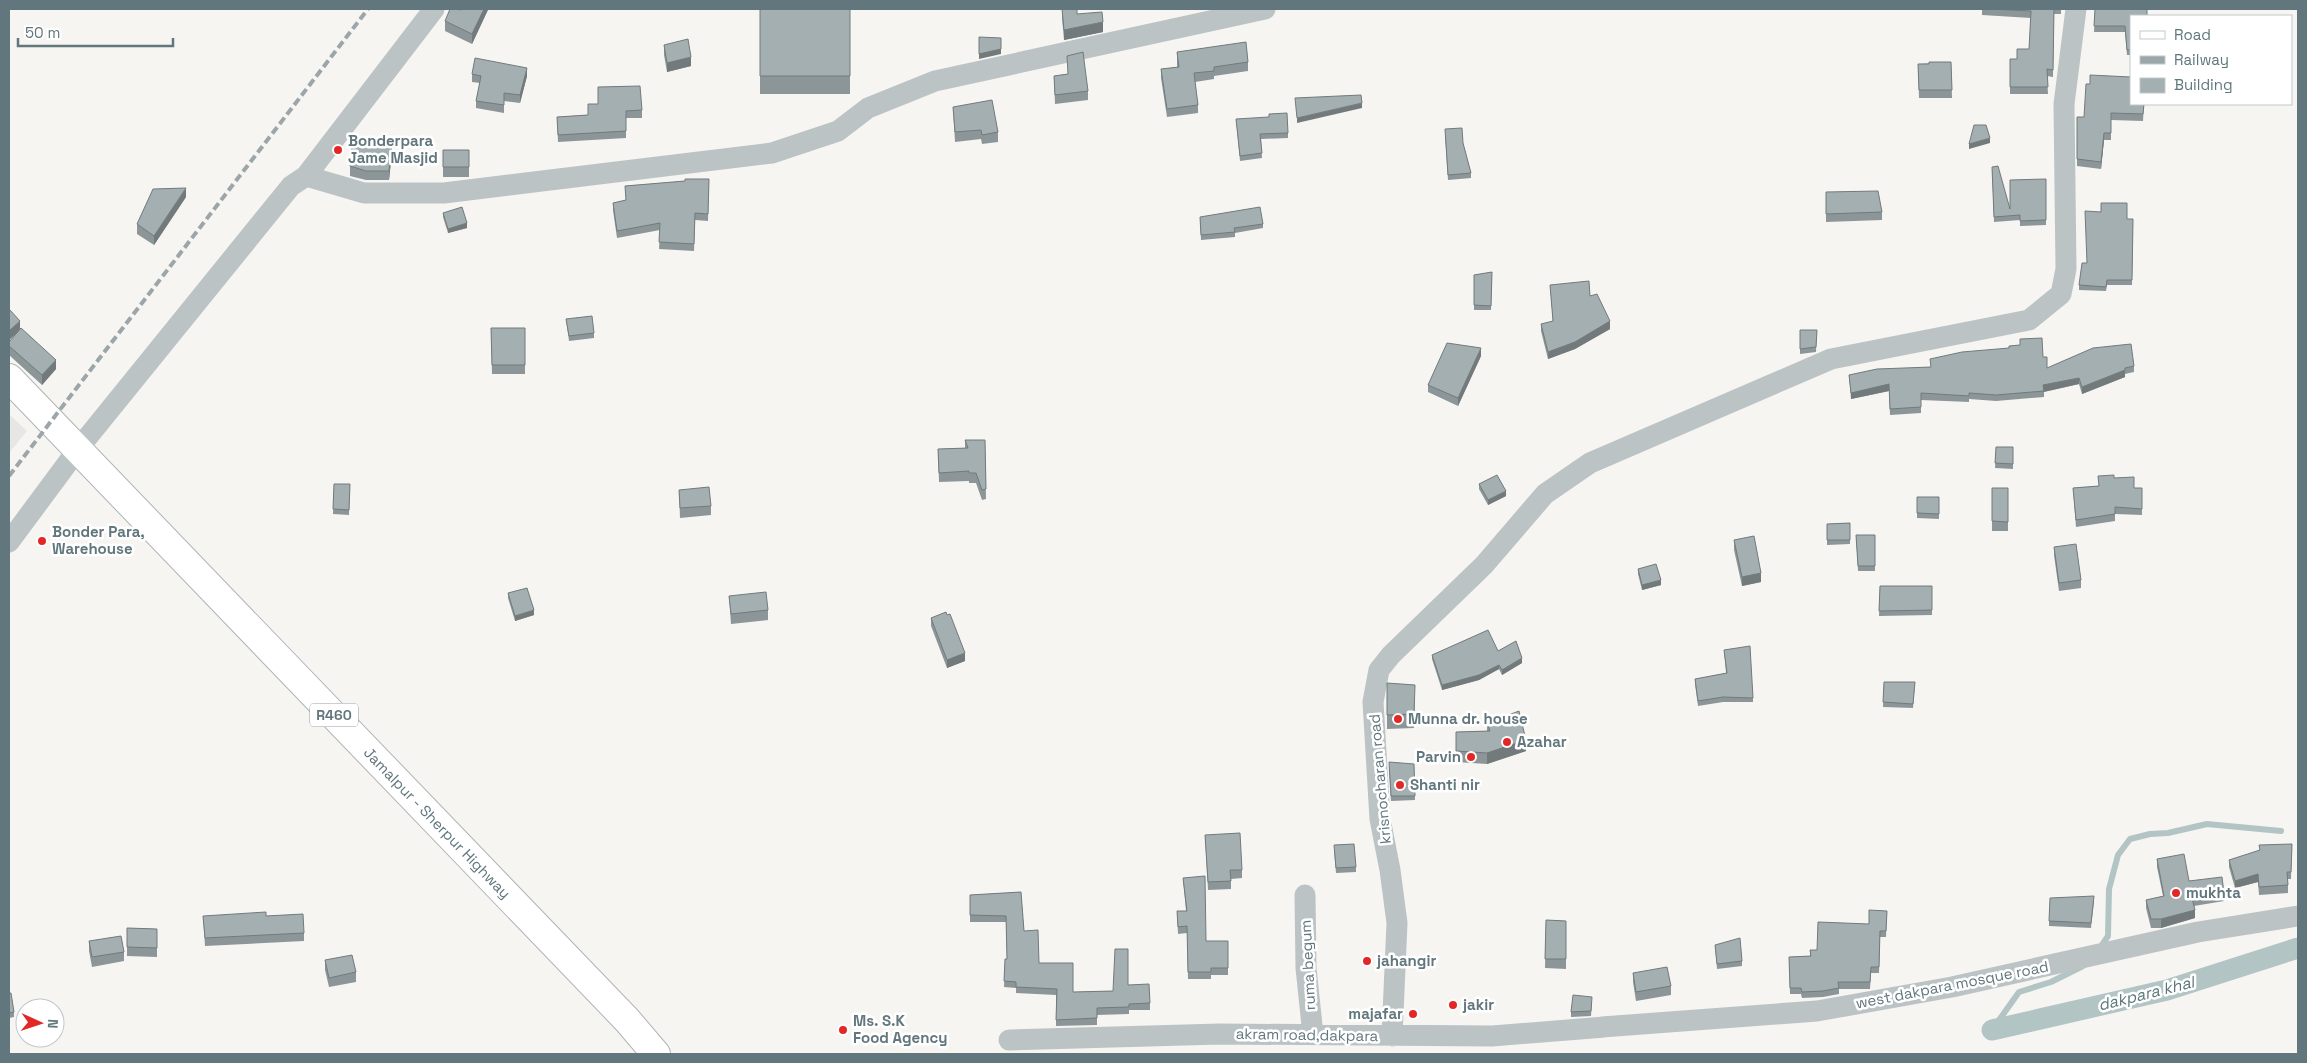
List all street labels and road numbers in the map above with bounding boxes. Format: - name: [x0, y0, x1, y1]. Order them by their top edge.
- road number: R460: [310, 704, 358, 726]
- street label: krisnocharan road: [1364, 713, 1395, 845]
- street label: Jamalpur - Sherpur Highway: [360, 743, 515, 902]
- street label: ruma begum: [1296, 919, 1319, 1011]
- street label: west dakpara mosque road: [1854, 956, 2050, 1013]
- street label: akram road,dakpara: [1236, 1024, 1379, 1045]

